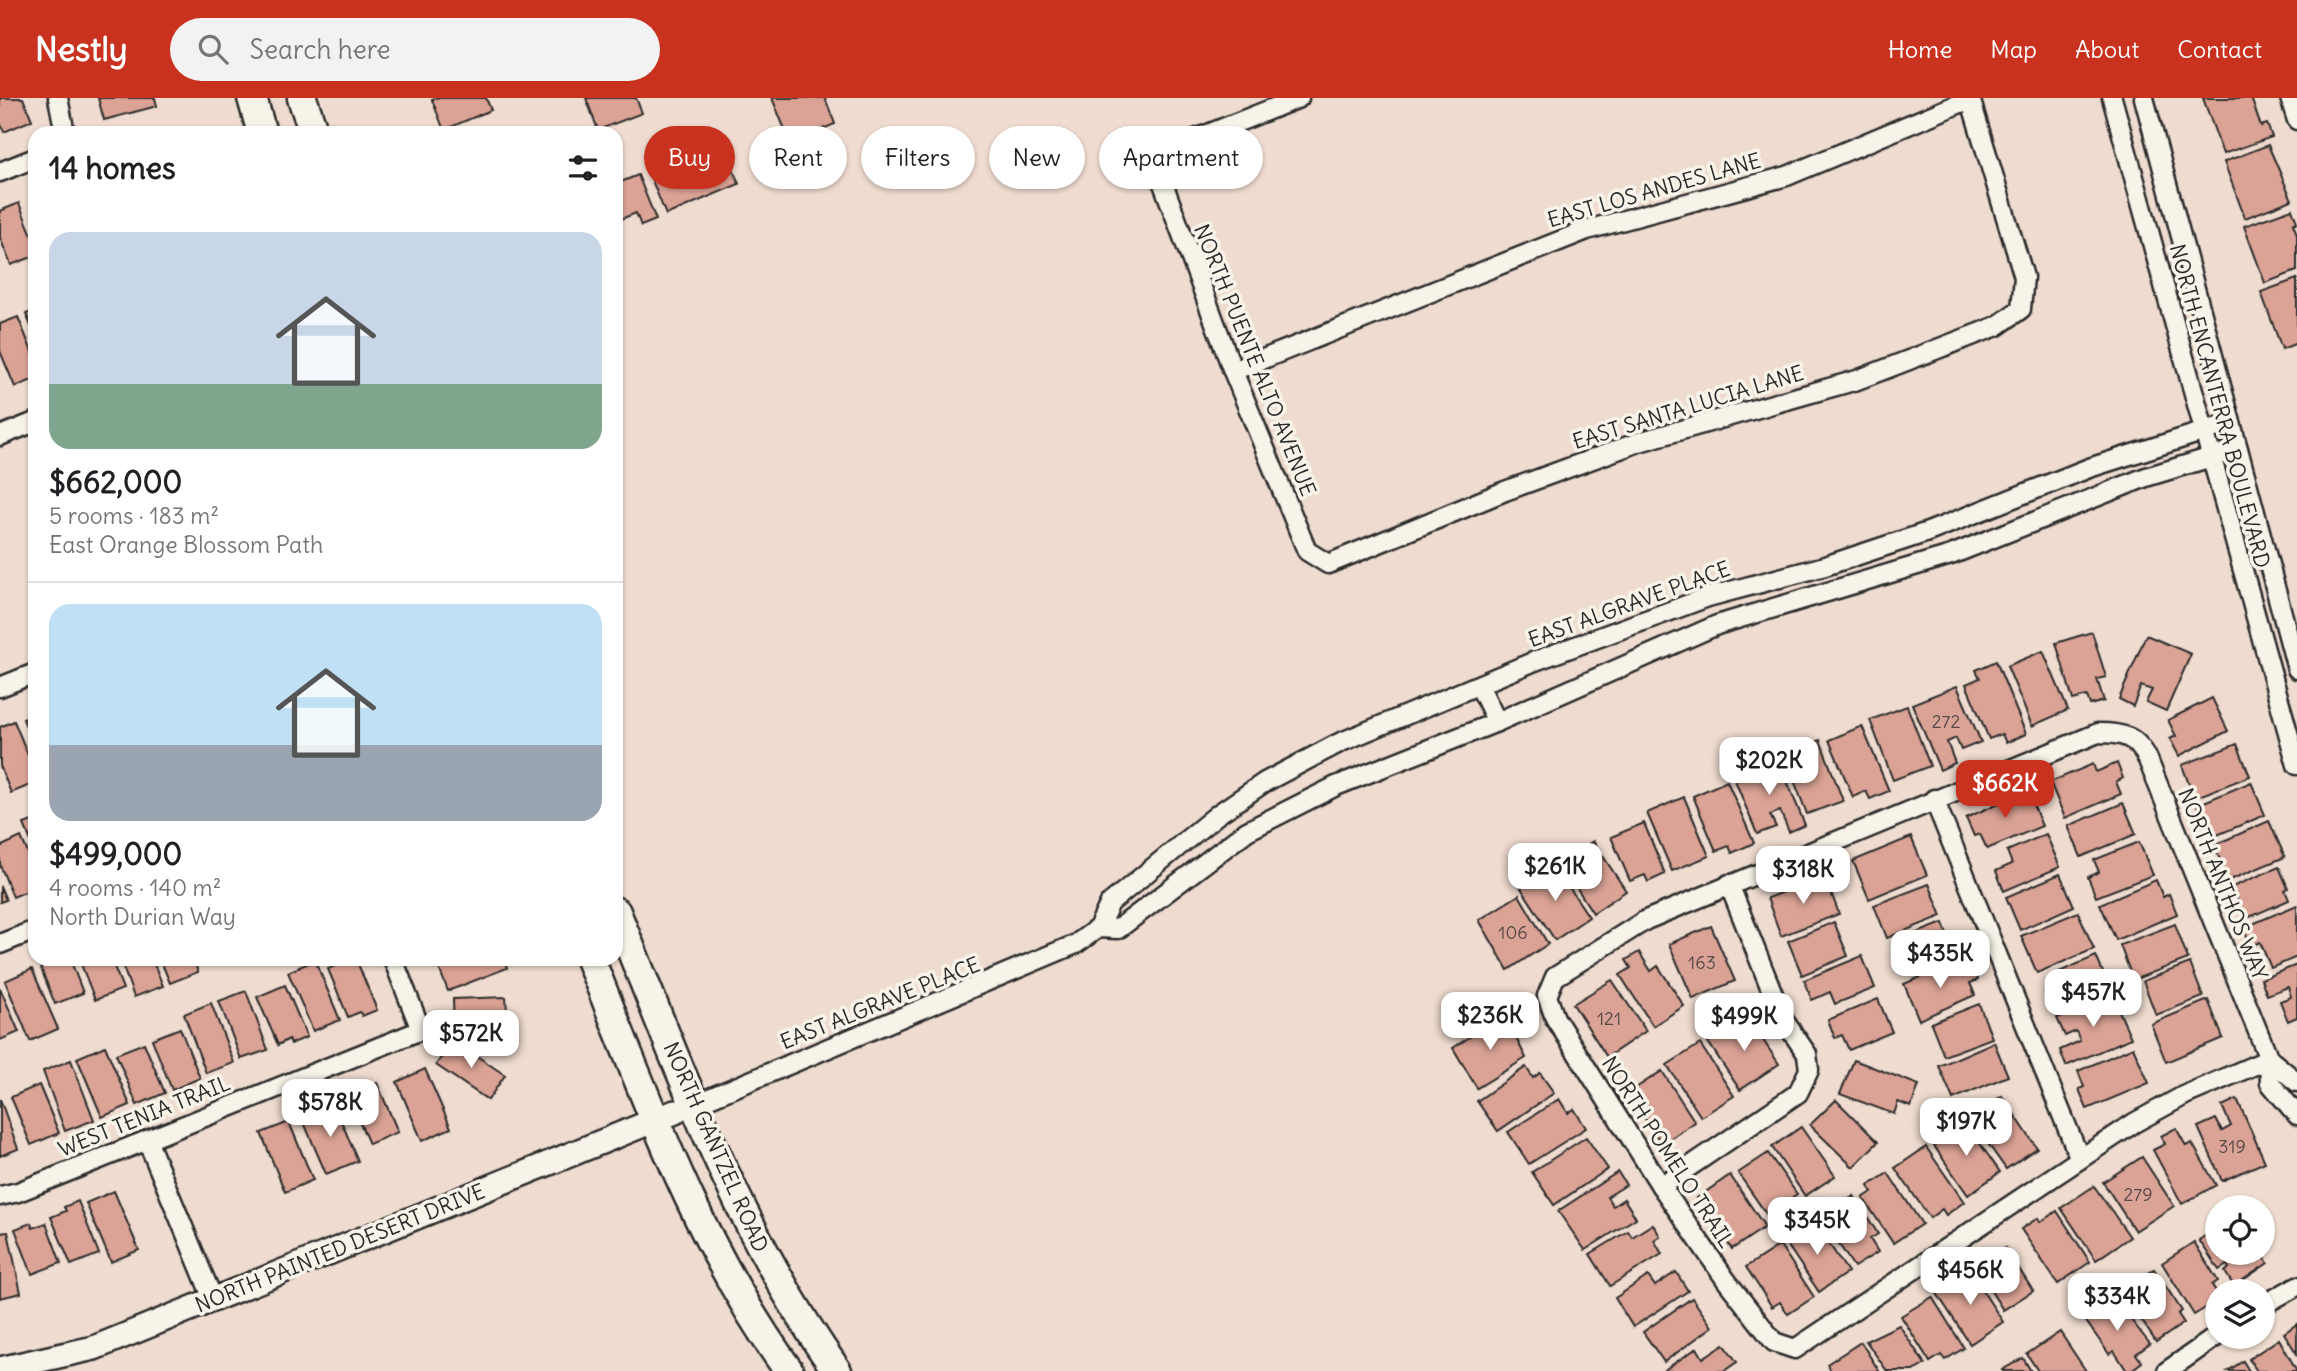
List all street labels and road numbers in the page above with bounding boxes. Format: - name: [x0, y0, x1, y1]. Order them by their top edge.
- street label: EAST LOS ANDES LANE: [1544, 147, 1764, 233]
- street label: NORTH PUENTE ALTO AVENUE: [1188, 220, 1322, 500]
- street label: NORTH ENCANTERRA BOULEVARD: [2164, 241, 2276, 571]
- street label: EAST SANTA LUCIA LANE: [1569, 359, 1807, 455]
- street label: EAST ALGRAVE PLACE: [1524, 555, 1734, 653]
- street label: NORTH ANTHOS WAY: [2172, 784, 2274, 984]
- street label: EAST ALGRAVE PLACE: [776, 951, 984, 1055]
- street label: NORTH GANTZEL ROAD: [657, 1038, 775, 1256]
- street label: NORTH POMELO TRAIL: [1596, 1051, 1740, 1253]
- street label: WEST TENIA TRAIL: [54, 1069, 234, 1163]
- street label: NORTH PAINTED DESERT DRIVE: [191, 1177, 489, 1319]

